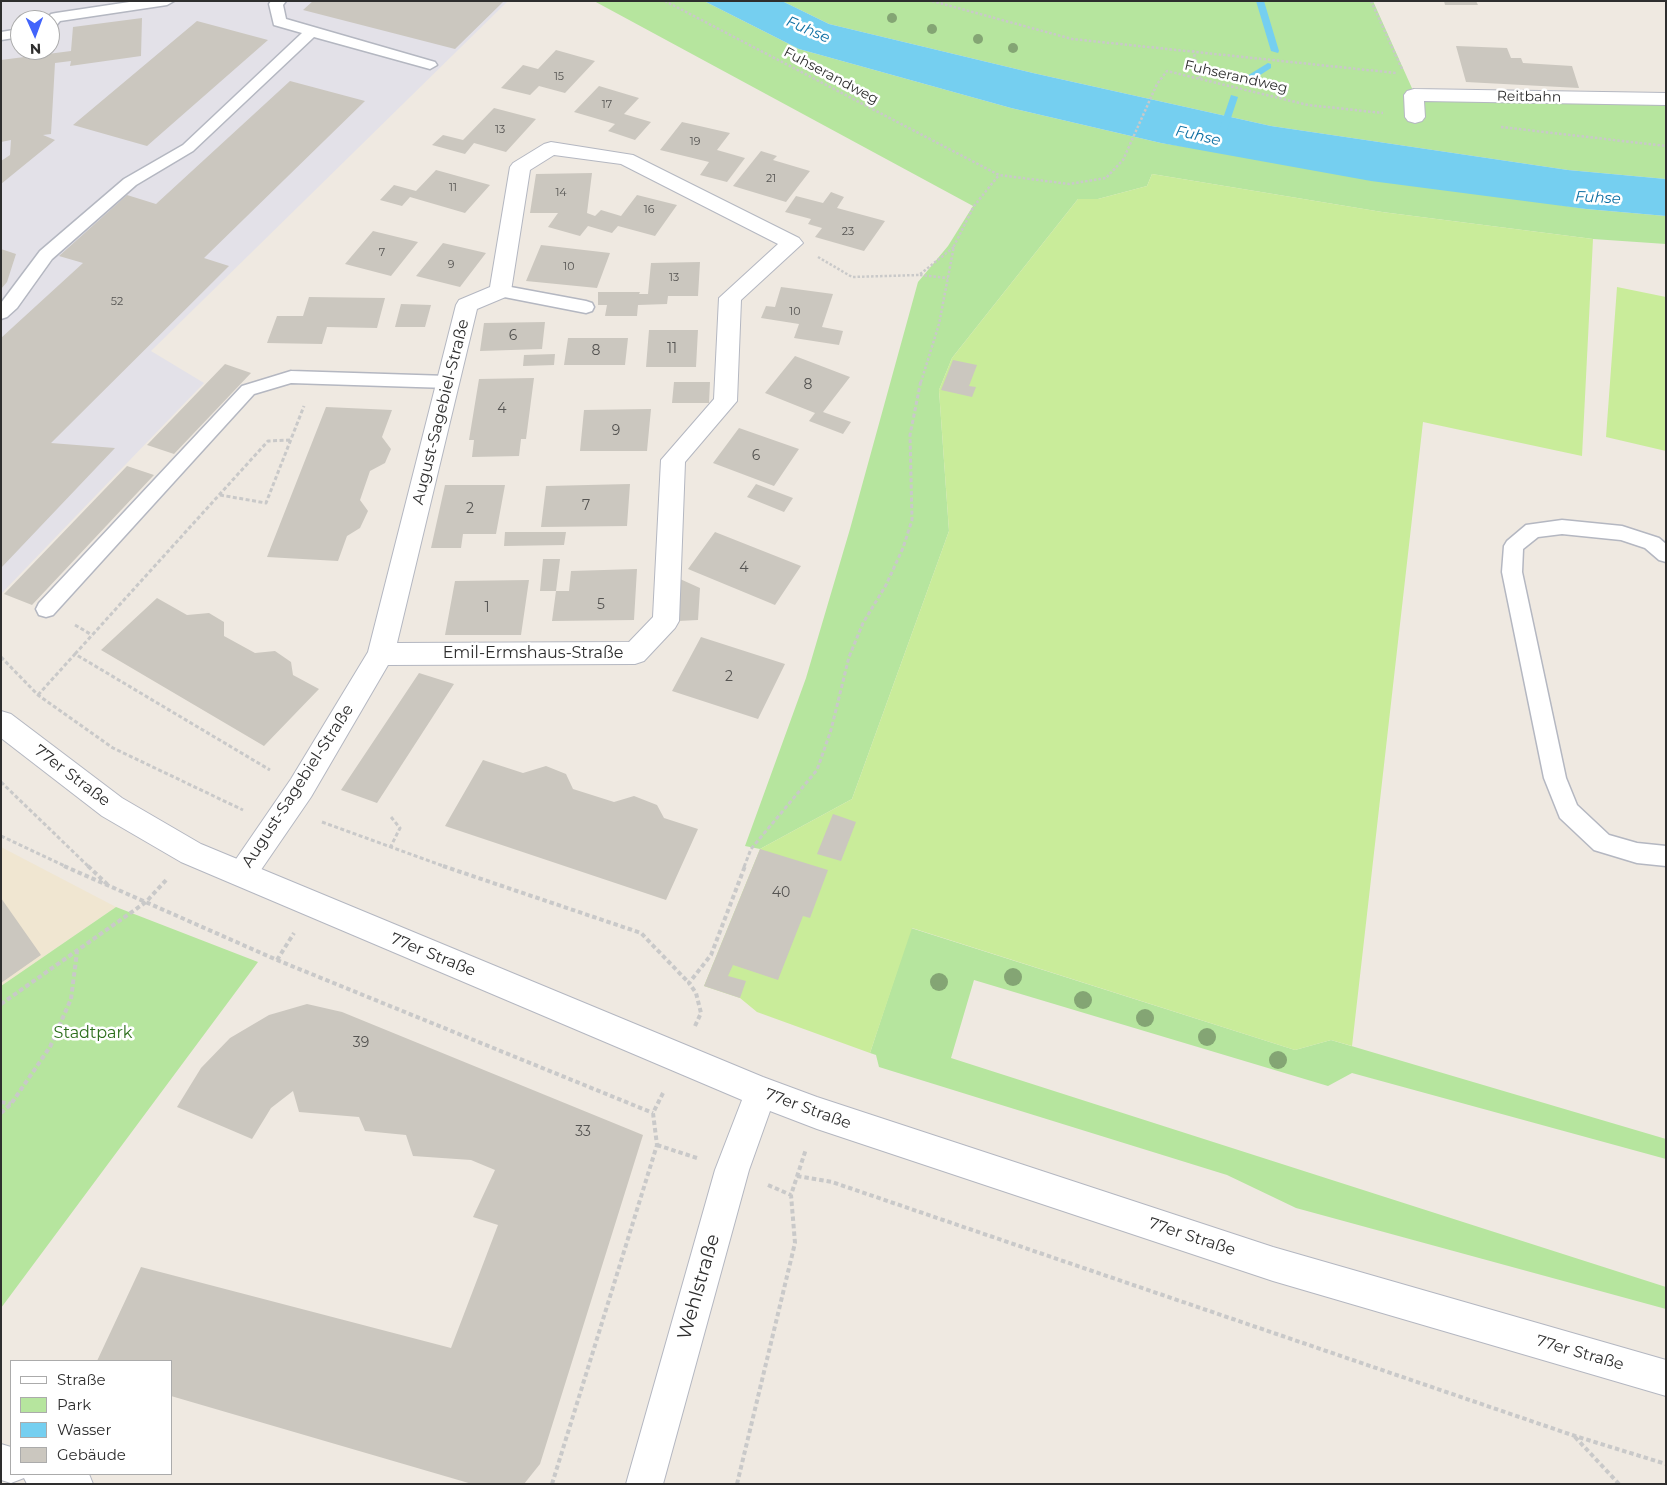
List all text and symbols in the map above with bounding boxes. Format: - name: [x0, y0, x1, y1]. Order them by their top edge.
- north arrow: [10, 10, 60, 60]
- water label: Fuhse: [783, 13, 833, 47]
- text: N: [30, 40, 41, 58]
- street label: Fuhserandweg: [781, 44, 881, 108]
- street label: Fuhserandweg: [1183, 57, 1289, 97]
- house number: 15: [554, 70, 564, 84]
- street label: Reitbahn: [1497, 88, 1561, 106]
- house number: 17: [602, 98, 612, 112]
- water label: Fuhse: [1174, 122, 1222, 150]
- house number: 13: [495, 123, 505, 137]
- house number: 19: [690, 135, 700, 149]
- house number: 21: [766, 172, 776, 186]
- house number: 11: [449, 181, 457, 195]
- house number: 14: [555, 186, 567, 200]
- water label: Fuhse: [1575, 188, 1621, 208]
- house number: 16: [644, 203, 654, 217]
- house number: 23: [842, 225, 854, 239]
- house number: 7: [379, 246, 385, 260]
- house number: 9: [448, 258, 454, 272]
- house number: 10: [563, 260, 575, 274]
- house number: 13: [669, 271, 679, 285]
- house number: 52: [111, 295, 123, 309]
- house number: 10: [789, 305, 801, 319]
- street label: August-Sagebiel-Straße: [409, 317, 473, 507]
- house number: 6: [509, 328, 517, 344]
- house number: 11: [667, 341, 677, 357]
- house number: 8: [592, 343, 600, 359]
- house number: 8: [804, 377, 812, 393]
- house number: 4: [497, 401, 507, 417]
- house number: 9: [612, 423, 620, 439]
- house number: 6: [752, 448, 760, 464]
- house number: 7: [582, 498, 590, 514]
- house number: 2: [466, 501, 474, 517]
- house number: 4: [739, 560, 749, 576]
- house number: 5: [597, 597, 605, 613]
- house number: 1: [484, 600, 490, 616]
- street label: Emil-Ermshaus-Straße: [443, 643, 623, 663]
- house number: 2: [725, 669, 733, 685]
- street label: August-Sagebiel-Straße: [238, 701, 358, 871]
- street label: 77er Straße: [30, 741, 114, 811]
- house number: 40: [772, 885, 790, 901]
- street label: 77er Straße: [388, 929, 478, 981]
- park label: Stadtpark: [54, 1023, 132, 1043]
- house number: 39: [353, 1035, 369, 1051]
- street label: 77er Straße: [762, 1085, 854, 1133]
- house number: 33: [575, 1124, 591, 1140]
- street label: 77er Straße: [1146, 1214, 1238, 1260]
- street label: Wehlstraße: [673, 1232, 725, 1342]
- street label: 77er Straße: [1534, 1331, 1626, 1375]
- legend: [10, 1360, 172, 1475]
- text: Straße: [57, 1370, 106, 1389]
- text: Park: [57, 1395, 91, 1414]
- text: Wasser: [57, 1420, 111, 1439]
- text: Gebäude: [57, 1445, 126, 1464]

